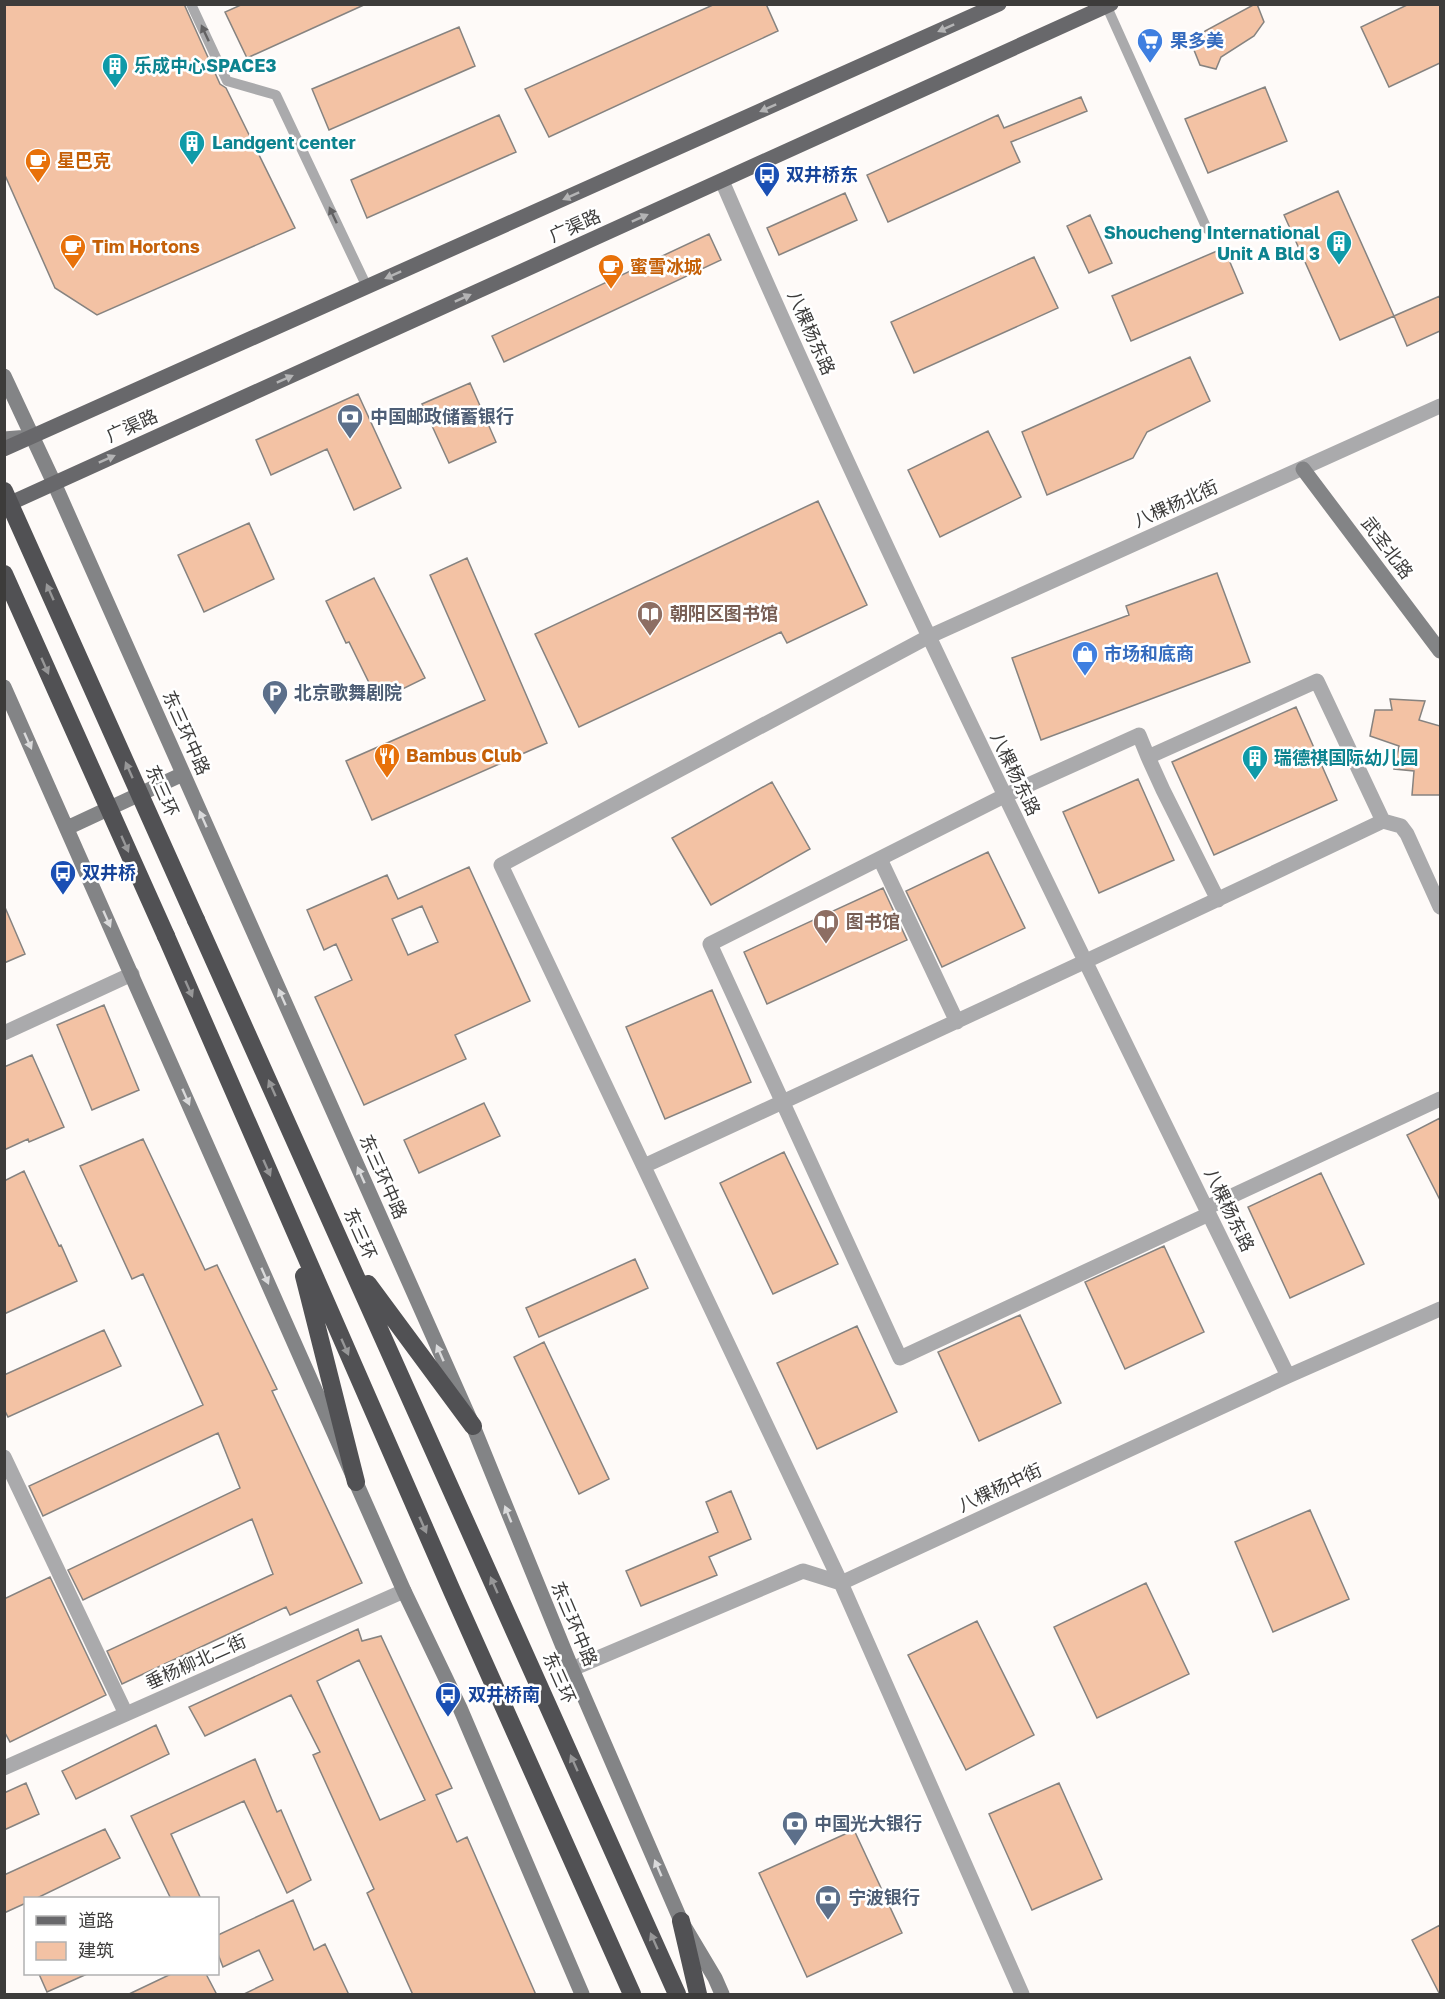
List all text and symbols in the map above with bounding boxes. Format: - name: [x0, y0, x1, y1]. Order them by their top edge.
- one-way arrow: [200, 24, 209, 41]
- one-way arrow: [937, 24, 955, 34]
- supermarket icon: 果多美: [1135, 26, 1165, 64]
- place label: 果多美: [1170, 29, 1224, 51]
- building icon: 乐成中心SPACE3: [100, 51, 130, 89]
- place label: 乐成中心SPACE3: [134, 54, 276, 76]
- one-way arrow: [759, 103, 776, 112]
- building icon: Landgent center: [177, 128, 207, 166]
- place label: Landgent center: [212, 131, 356, 153]
- cafe icon: 星巴克: [23, 146, 53, 184]
- place label: 星巴克: [57, 149, 111, 171]
- bus stop icon: 双井桥东: [752, 160, 782, 198]
- place label: 双井桥东: [786, 163, 858, 185]
- one-way arrow: [562, 191, 579, 200]
- street label: 广渠路: [545, 204, 604, 246]
- one-way arrow: [328, 206, 337, 223]
- one-way arrow: [632, 213, 649, 222]
- place label: Shoucheng International Unit A Bld 3: [1104, 221, 1320, 264]
- building icon: Shoucheng International Unit A Bld 3: [1324, 228, 1354, 266]
- cafe icon: Tim Hortons: [58, 232, 88, 270]
- place label: Tim Hortons: [92, 235, 200, 257]
- cafe icon: 蜜雪冰城: [596, 252, 626, 290]
- place label: 蜜雪冰城: [630, 255, 702, 277]
- one-way arrow: [384, 271, 401, 280]
- street label: 八棵杨东路: [784, 287, 840, 378]
- one-way arrow: [454, 294, 471, 303]
- one-way arrow: [276, 373, 294, 383]
- bank icon: 中国邮政储蓄银行: [335, 402, 365, 440]
- street label: 广渠路: [102, 404, 161, 446]
- place label: 中国邮政储蓄银行: [370, 405, 514, 427]
- one-way arrow: [99, 454, 117, 464]
- street label: 八棵杨北街: [1130, 475, 1221, 531]
- street label: 武圣北路: [1357, 512, 1418, 583]
- one-way arrow: [45, 584, 54, 601]
- library icon: 朝阳区图书馆: [635, 599, 665, 637]
- place label: 朝阳区图书馆: [670, 602, 778, 624]
- shop icon: 市场和底商: [1070, 639, 1100, 677]
- place label: 市场和底商: [1104, 642, 1194, 664]
- one-way arrow: [41, 657, 50, 674]
- parking icon: 北京歌舞剧院: [260, 678, 290, 716]
- place label: 北京歌舞剧院: [294, 681, 402, 703]
- street label: 东三环中路: [159, 687, 215, 778]
- street label: 八棵杨东路: [986, 728, 1046, 819]
- one-way arrow: [23, 732, 33, 750]
- restaurant icon: Bambus Club: [372, 741, 402, 779]
- building icon: 瑞德祺国际幼儿园: [1240, 743, 1270, 781]
- place label: Bambus Club: [406, 744, 522, 766]
- place label: 瑞德祺国际幼儿园: [1274, 746, 1418, 768]
- street label: 东三环: [142, 761, 184, 820]
- one-way arrow: [125, 762, 134, 779]
- one-way arrow: [198, 809, 208, 827]
- one-way arrow: [120, 835, 129, 852]
- bus stop icon: 双井桥: [48, 858, 78, 896]
- place label: 双井桥: [82, 861, 136, 883]
- library icon: 图书馆: [811, 907, 841, 945]
- place label: 图书馆: [846, 910, 900, 932]
- one-way arrow: [102, 911, 111, 928]
- one-way arrow: [184, 981, 194, 999]
- one-way arrow: [277, 988, 286, 1006]
- one-way arrow: [267, 1079, 276, 1096]
- one-way arrow: [181, 1089, 191, 1107]
- street label: 东三环中路: [356, 1131, 412, 1222]
- one-way arrow: [263, 1159, 272, 1177]
- street label: 八棵杨东路: [1200, 1164, 1260, 1255]
- one-way arrow: [356, 1166, 366, 1184]
- street label: 东三环: [340, 1204, 382, 1263]
- one-way arrow: [260, 1267, 269, 1284]
- one-way arrow: [340, 1338, 350, 1356]
- one-way arrow: [436, 1345, 445, 1362]
- street label: 八棵杨中街: [954, 1458, 1045, 1516]
- one-way arrow: [503, 1505, 512, 1523]
- one-way arrow: [418, 1517, 428, 1535]
- one-way arrow: [489, 1576, 499, 1594]
- street label: 东三环中路: [547, 1578, 603, 1669]
- street label: 垂杨柳北二街: [142, 1629, 249, 1693]
- street label: 东三环: [539, 1648, 581, 1707]
- bus stop icon: 双井桥南: [433, 1680, 463, 1718]
- place label: 双井桥南: [468, 1683, 540, 1705]
- one-way arrow: [569, 1754, 579, 1772]
- bank icon: 中国光大银行: [780, 1809, 810, 1847]
- place label: 中国光大银行: [814, 1812, 922, 1834]
- one-way arrow: [653, 1858, 663, 1876]
- bank icon: 宁波银行: [813, 1883, 843, 1921]
- place label: 宁波银行: [848, 1886, 920, 1908]
- legend: [24, 1897, 219, 1975]
- text: 道路: [78, 1909, 114, 1931]
- one-way arrow: [649, 1933, 658, 1950]
- text: 建筑: [78, 1939, 114, 1961]

